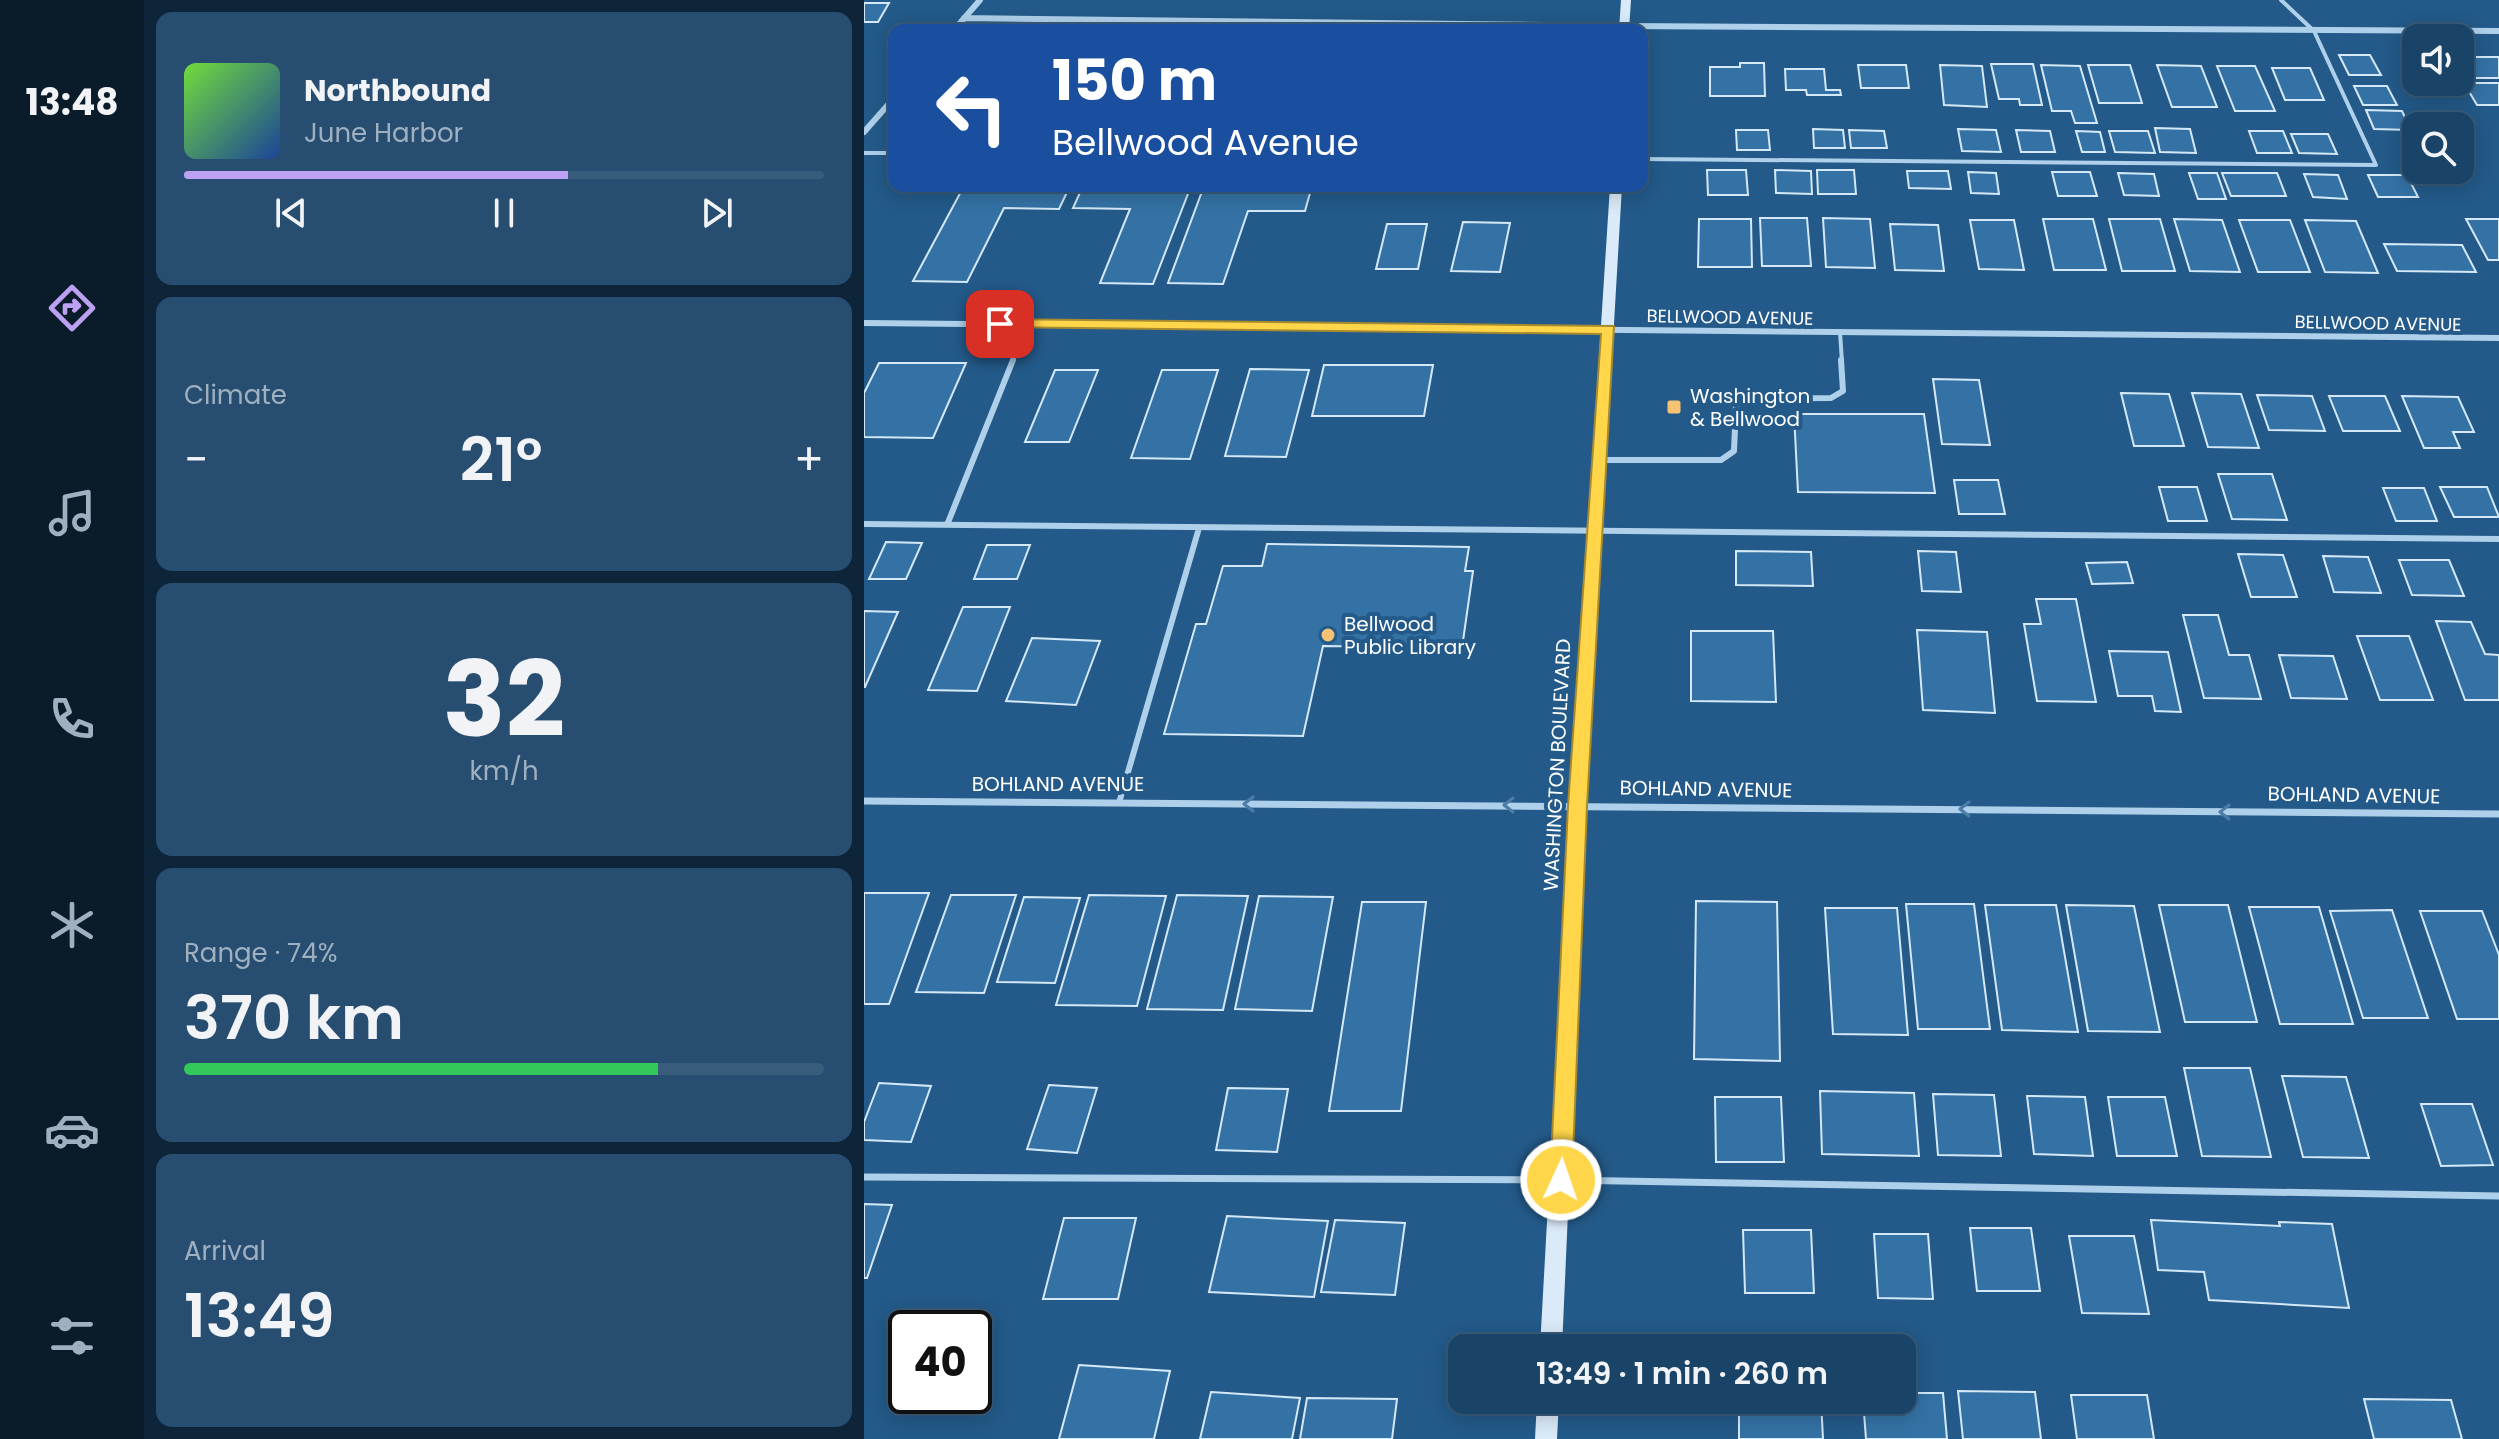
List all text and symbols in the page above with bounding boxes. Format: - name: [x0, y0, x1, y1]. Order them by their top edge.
- map controls: [2402, 24, 2474, 184]
- button: sound: [2402, 24, 2474, 96]
- text: 150 m: [1052, 41, 1217, 120]
- icon: left: [920, 56, 1024, 160]
- text: Northbound: [304, 69, 491, 112]
- text: 13:48: [25, 77, 119, 128]
- button: search: [2402, 112, 2474, 184]
- text: June Harbor: [304, 115, 463, 151]
- text: Bellwood Avenue: [1052, 117, 1359, 168]
- icon: previous: [269, 191, 313, 235]
- icon: pause: [482, 191, 526, 235]
- icon: next: [695, 191, 739, 235]
- icon: directions: [44, 280, 100, 336]
- pin: [966, 290, 1034, 358]
- icon: arrive: [978, 302, 1022, 346]
- street label: BELLWOOD AVENUE: [1646, 303, 1814, 331]
- street label: BELLWOOD AVENUE: [2294, 309, 2462, 337]
- text: Climate: [184, 377, 287, 413]
- place label: Washington & Bellwood: [1690, 382, 1810, 433]
- marker: Washington & Bellwood: [1665, 398, 1683, 416]
- text: 21°: [460, 418, 543, 502]
- text: −: [184, 429, 208, 490]
- text: +: [794, 429, 824, 490]
- icon: music: [44, 485, 100, 541]
- place label: Bellwood Public Library: [1344, 610, 1476, 661]
- marker: Bellwood Public Library: [1319, 626, 1337, 644]
- text: 32: [443, 627, 565, 772]
- street label: WASHINGTON BOULEVARD: [1536, 638, 1578, 892]
- icon: phone: [44, 691, 100, 747]
- text: km/h: [469, 753, 539, 789]
- street label: BOHLAND AVENUE: [972, 770, 1144, 798]
- street label: BOHLAND AVENUE: [1619, 773, 1793, 805]
- street label: BOHLAND AVENUE: [2267, 779, 2441, 811]
- one-way arrow: [1242, 795, 1255, 813]
- one-way arrow: [1502, 796, 1515, 814]
- one-way arrow: [1958, 800, 1971, 818]
- one-way arrow: [2218, 803, 2231, 820]
- icon: climate: [44, 897, 100, 953]
- text: Range · 74%: [184, 935, 337, 971]
- text: 370 km: [184, 976, 404, 1060]
- icon: car: [44, 1102, 100, 1158]
- position arrow: [1519, 1138, 1603, 1222]
- text: Arrival: [184, 1233, 266, 1269]
- text: 13:49: [184, 1274, 335, 1358]
- icon: filters: [44, 1308, 100, 1364]
- speed limit sign: 40: [888, 1310, 992, 1414]
- text: 13:49 · 1 min · 260 m: [1536, 1352, 1828, 1395]

